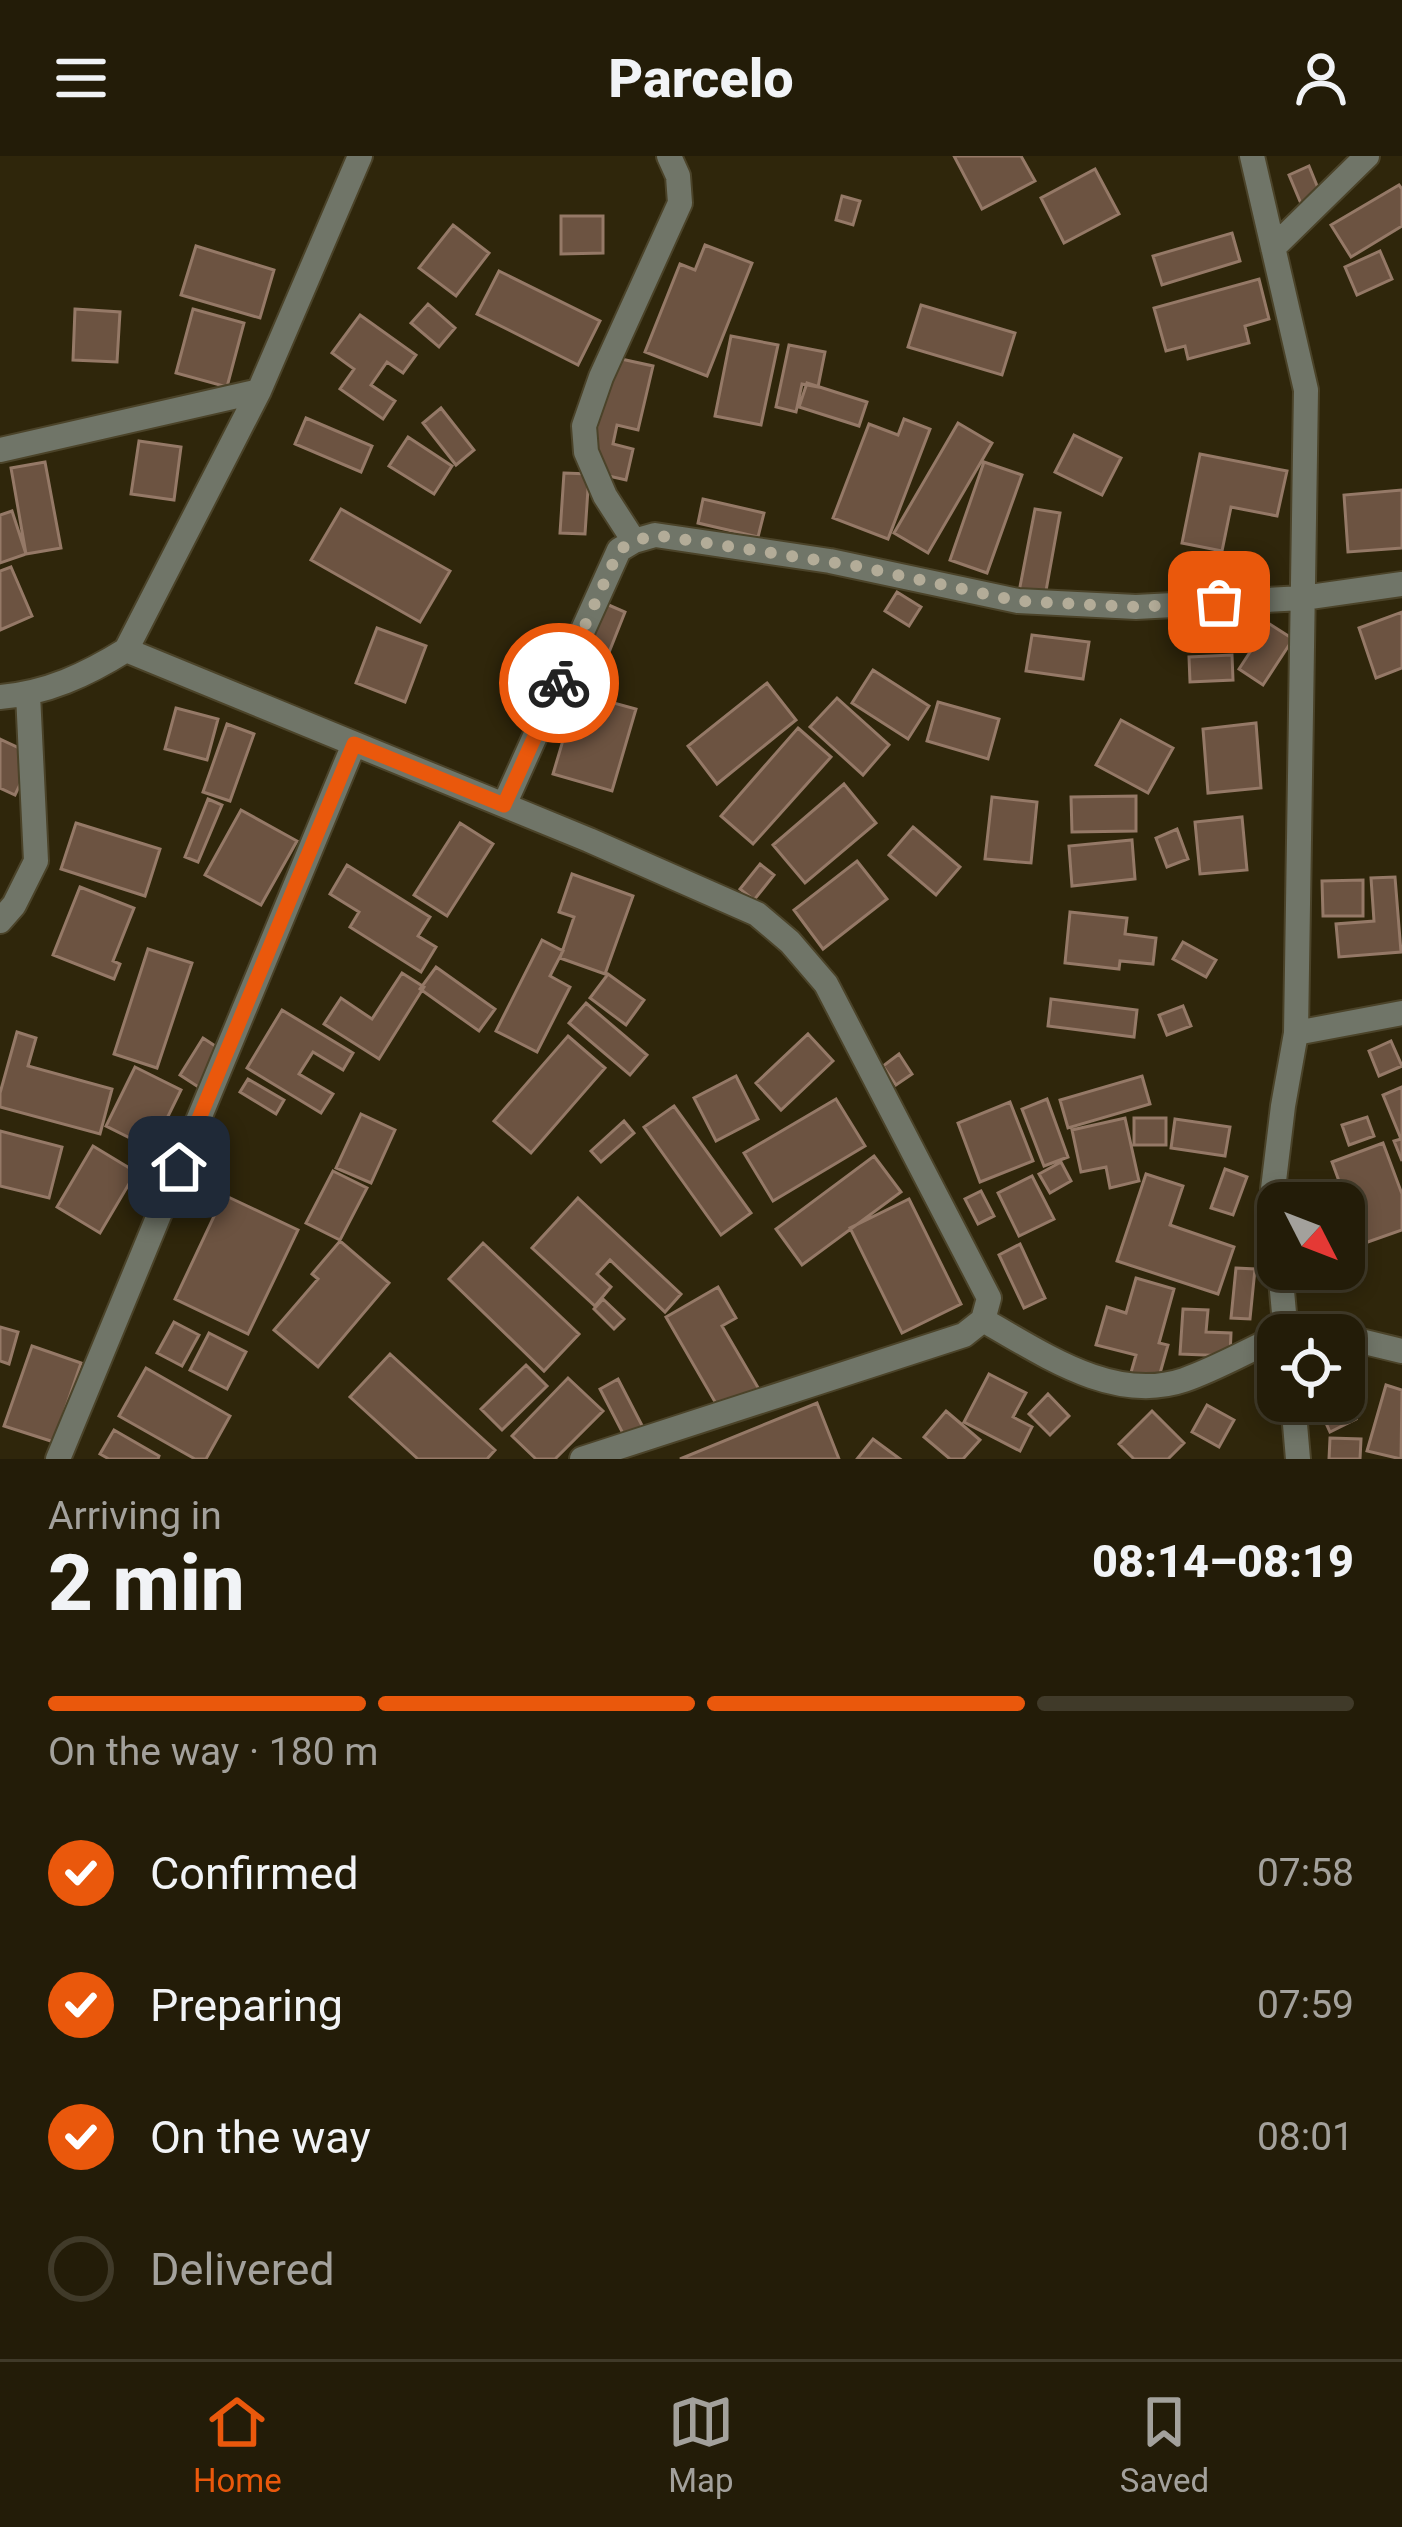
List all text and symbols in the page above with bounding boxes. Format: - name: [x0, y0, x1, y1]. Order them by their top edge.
- icon: menu: [48, 45, 114, 111]
- icon: person: [1288, 45, 1354, 111]
- text: Parcelo: [608, 47, 794, 110]
- pin: [1168, 551, 1270, 653]
- icon: bag: [1186, 569, 1252, 635]
- courier: [499, 623, 619, 743]
- icon: bike: [526, 650, 592, 716]
- pin: [128, 1116, 230, 1218]
- icon: home: [146, 1134, 212, 1200]
- north arrow: [1257, 1182, 1365, 1290]
- map controls: [1257, 1182, 1365, 1422]
- button: locate: [1257, 1314, 1365, 1422]
- text: Arriving in: [48, 1493, 222, 1539]
- text: 08:14–08:19: [1092, 1535, 1354, 1588]
- text: 2 min: [48, 1538, 245, 1629]
- text: On the way · 180 m: [48, 1729, 379, 1775]
- icon: check: [48, 1840, 114, 1906]
- text: Confirmed: [150, 1847, 359, 1900]
- text: 07:58: [1257, 1850, 1354, 1896]
- icon: check: [48, 1972, 114, 2038]
- text: Preparing: [150, 1979, 343, 2032]
- text: 07:59: [1257, 1982, 1354, 2028]
- icon: check: [48, 2104, 114, 2170]
- text: On the way: [150, 2111, 371, 2164]
- text: 08:01: [1257, 2114, 1354, 2160]
- text: Delivered: [150, 2243, 335, 2296]
- tab: Home: [193, 2389, 282, 2500]
- tab: Map: [668, 2389, 734, 2500]
- tab: Saved: [1120, 2389, 1209, 2500]

